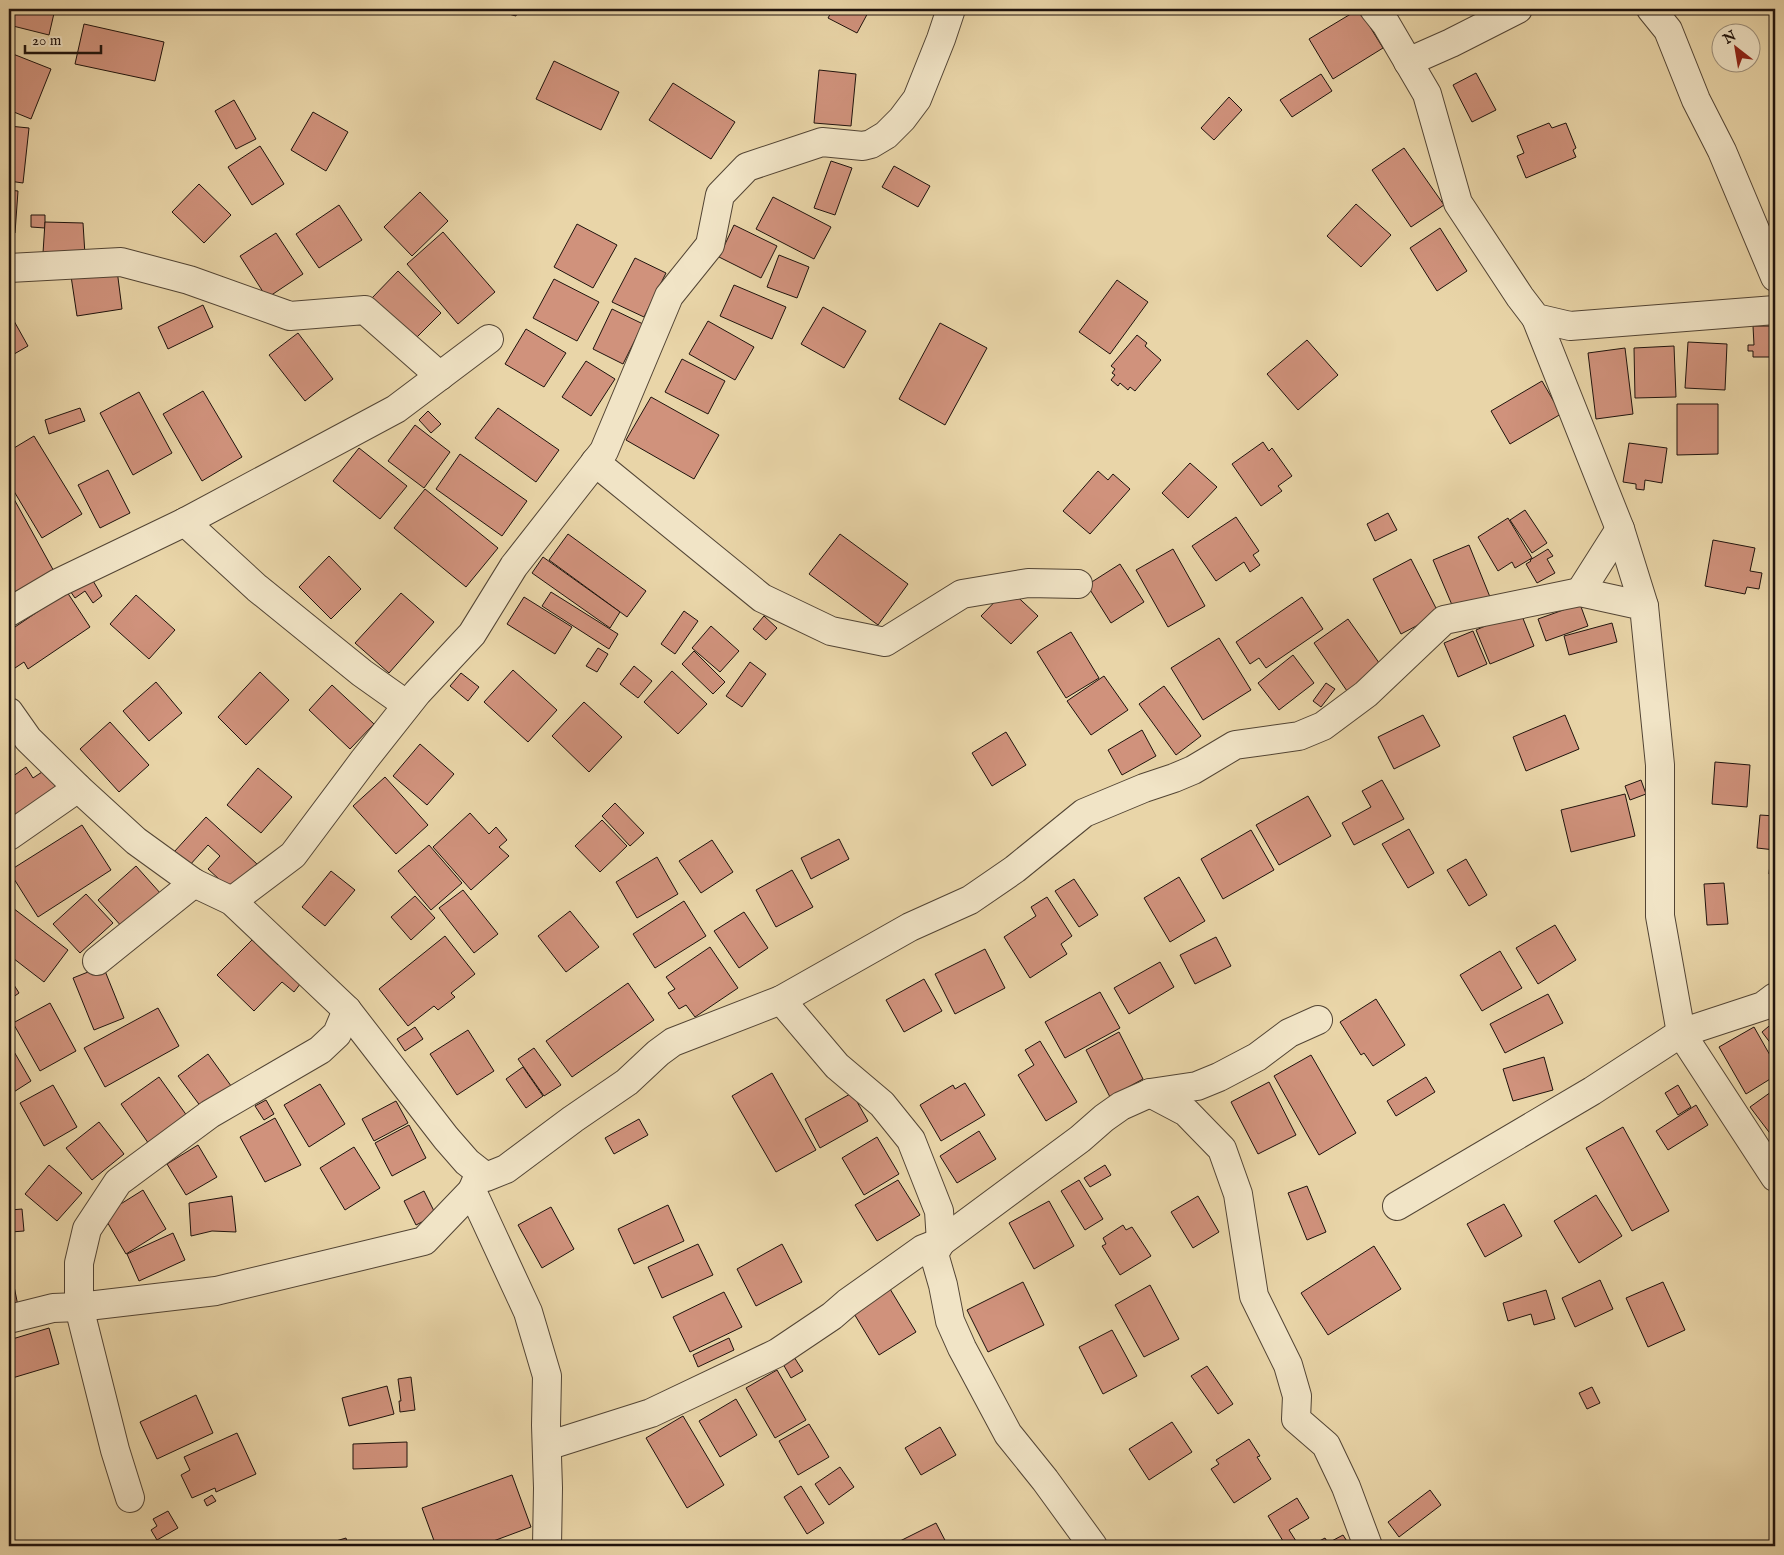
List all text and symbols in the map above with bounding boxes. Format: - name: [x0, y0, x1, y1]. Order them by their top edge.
- scale bar: [25, 22, 101, 54]
- north arrow: [1712, 22, 1762, 72]
- text: N: [1719, 27, 1740, 49]
- text: 20 m: [32, 31, 62, 50]

